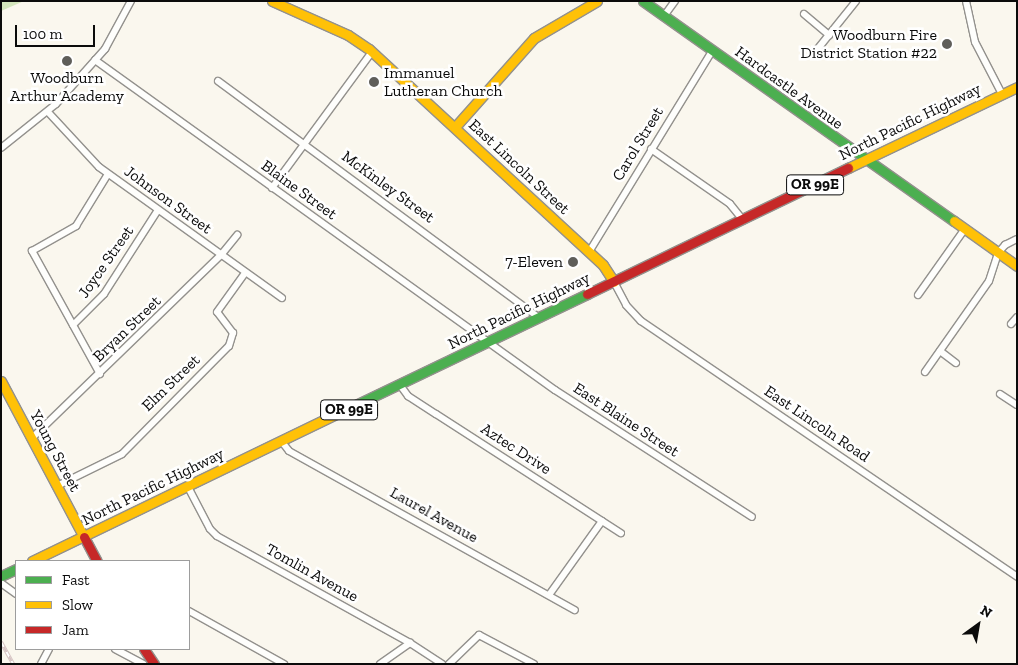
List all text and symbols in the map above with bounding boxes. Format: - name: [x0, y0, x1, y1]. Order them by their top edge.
- scale bar: [18, 15, 98, 47]
- text: 100 m: [23, 25, 62, 43]
- place label: Woodburn Fire District Station #22: [801, 25, 937, 63]
- marker: Woodburn Fire District Station #22: [941, 38, 953, 50]
- street label: Hardcastle Avenue: [731, 42, 847, 134]
- marker: Woodburn Arthur Academy: [61, 55, 73, 67]
- place label: Immanuel Lutheran Church: [384, 63, 503, 101]
- place label: Woodburn Arthur Academy: [10, 68, 124, 106]
- marker: Immanuel Lutheran Church: [368, 76, 380, 88]
- street label: North Pacific Highway: [836, 79, 984, 165]
- street label: Carol Street: [608, 103, 668, 185]
- street label: East Lincoln Street: [465, 115, 573, 219]
- street label: McKinley Street: [338, 147, 438, 227]
- street label: Blaine Street: [258, 156, 340, 224]
- street label: Johnson Street: [121, 162, 215, 238]
- road number: OR 99E: [785, 172, 845, 198]
- street label: Joyce Street: [74, 222, 138, 302]
- place label: 7-Eleven: [505, 252, 563, 272]
- marker: 7-Eleven: [567, 256, 579, 268]
- street label: North Pacific Highway: [445, 268, 593, 354]
- street label: Bryan Street: [89, 292, 165, 366]
- street label: Elm Street: [138, 351, 204, 415]
- street label: East Blaine Street: [570, 379, 682, 461]
- street label: East Lincoln Road: [761, 382, 873, 466]
- road number: OR 99E: [319, 398, 379, 422]
- street label: Young Street: [26, 407, 84, 495]
- street label: Aztec Drive: [477, 419, 555, 479]
- street label: North Pacific Highway: [79, 444, 227, 530]
- street label: Laurel Avenue: [386, 483, 482, 547]
- street label: Tomlin Avenue: [262, 540, 362, 606]
- legend: [15, 560, 190, 650]
- text: Fast: [62, 571, 90, 589]
- text: Slow: [62, 596, 93, 614]
- north arrow: [953, 600, 1003, 650]
- text: N: [977, 602, 995, 622]
- text: Jam: [62, 621, 89, 639]

